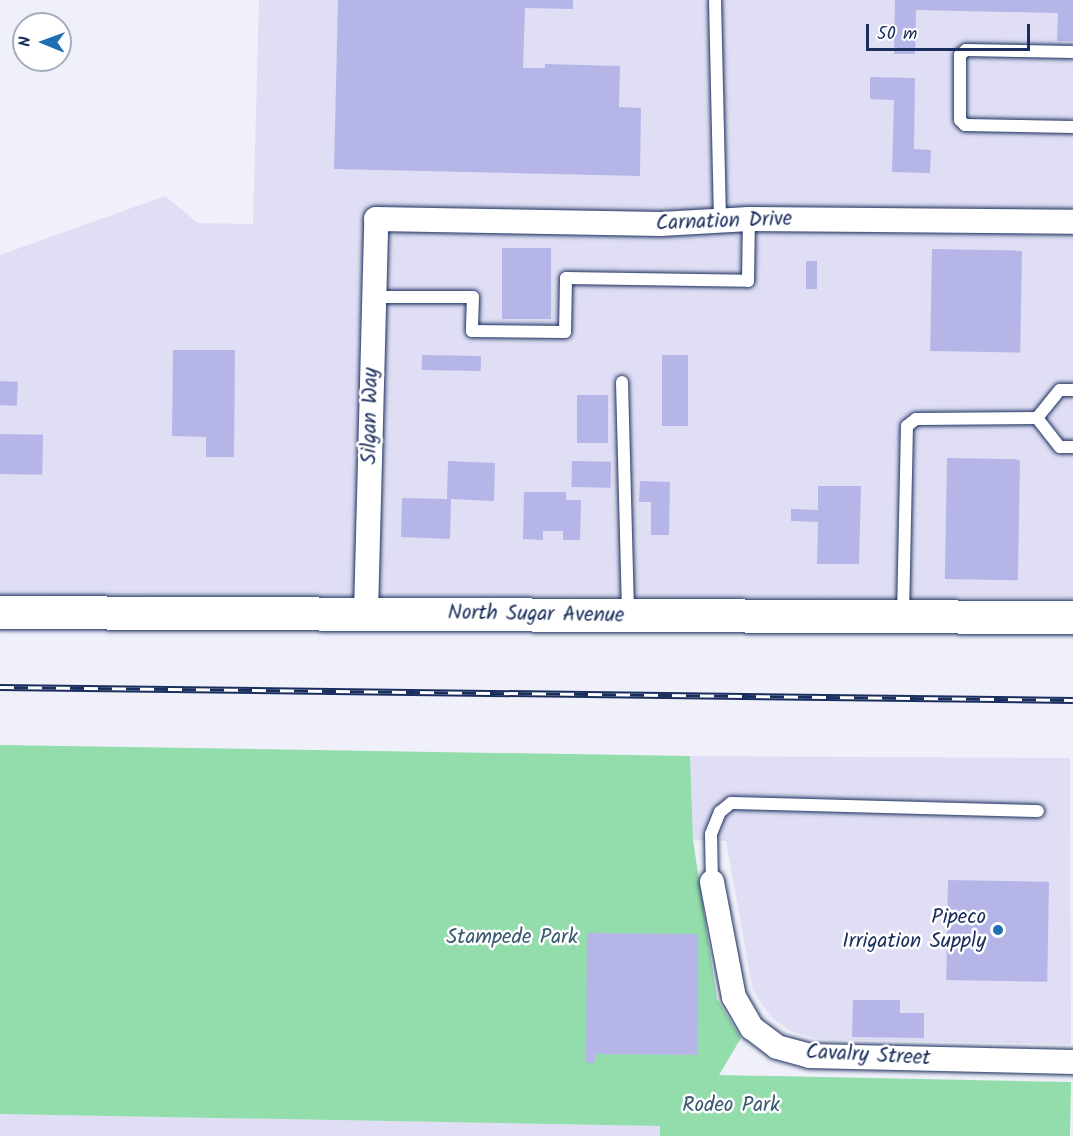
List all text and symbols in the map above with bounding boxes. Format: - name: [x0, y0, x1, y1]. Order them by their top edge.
- north arrow: [12, 12, 72, 72]
- scale bar: [869, 12, 1032, 50]
- text: 50 m: [877, 20, 917, 49]
- text: N: [13, 36, 38, 47]
- street label: Carnation Drive: [655, 207, 793, 237]
- street label: Silgan Way: [358, 367, 384, 465]
- street label: North Sugar Avenue: [447, 601, 625, 629]
- place label: Pipeco Irrigation Supply: [842, 905, 986, 955]
- marker: Pipeco Irrigation Supply: [991, 923, 1005, 937]
- park label: Stampede Park: [446, 925, 578, 951]
- street label: Cavalry Street: [805, 1040, 931, 1072]
- park label: Rodeo Park: [682, 1093, 780, 1119]

